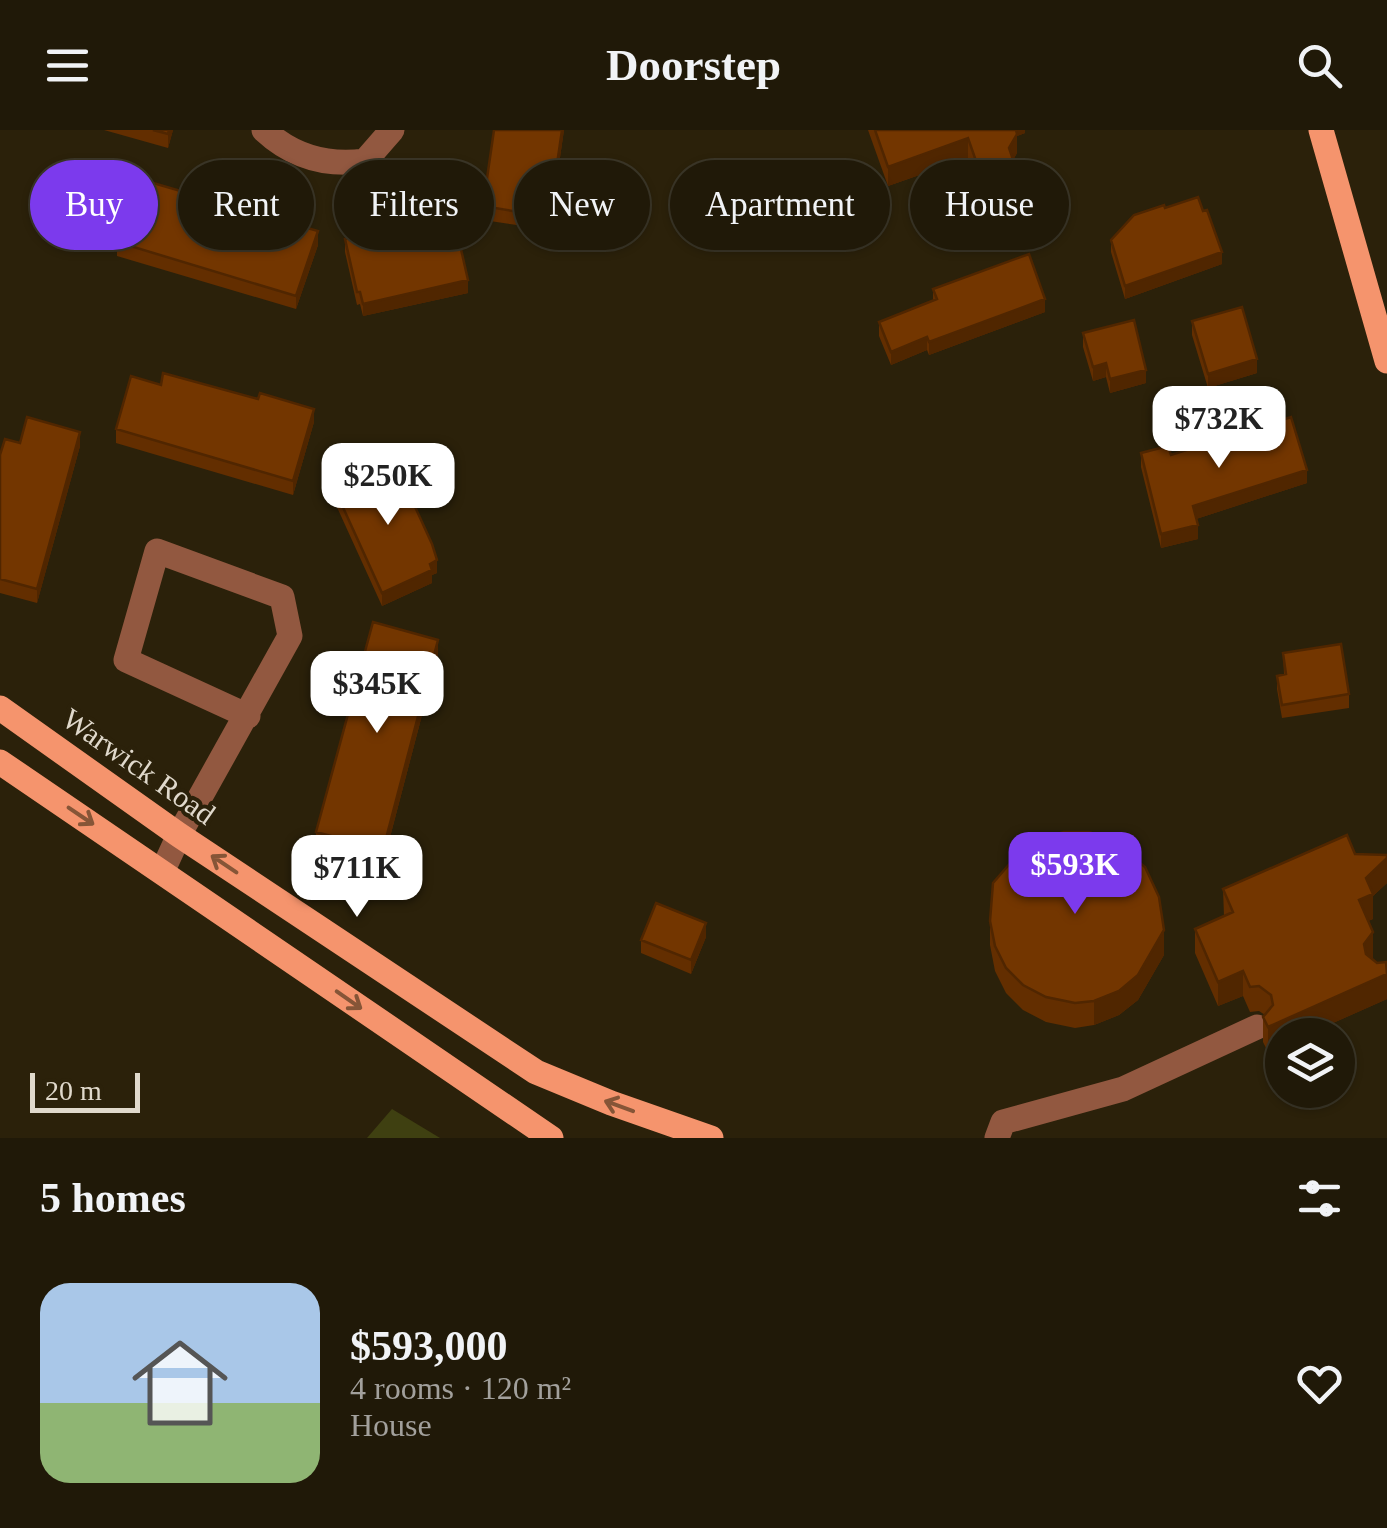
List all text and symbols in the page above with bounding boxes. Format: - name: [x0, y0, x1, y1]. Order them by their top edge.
- icon: menu: [40, 38, 95, 93]
- icon: search: [1292, 38, 1347, 93]
- text: Doorstep: [606, 40, 781, 90]
- chip: Buy: [30, 160, 158, 250]
- chip: Rent: [178, 160, 314, 250]
- chip: Filters: [334, 160, 494, 250]
- chip: New: [514, 160, 650, 250]
- chip: Apartment: [670, 160, 890, 250]
- chip: House: [910, 160, 1069, 250]
- pin: $732K: [1149, 386, 1289, 471]
- text: $732K: [1175, 400, 1263, 436]
- pin: $250K: [318, 443, 458, 528]
- text: $250K: [344, 457, 432, 493]
- pin: $345K: [307, 651, 447, 736]
- text: $345K: [333, 665, 421, 701]
- street label: Warwick Road: [56, 701, 222, 831]
- one-way arrow: [67, 805, 95, 826]
- pin: $593K: [1005, 832, 1145, 917]
- pin: $711K: [287, 835, 427, 920]
- text: $593K: [1031, 846, 1119, 882]
- text: $711K: [313, 849, 401, 885]
- one-way arrow: [210, 854, 238, 875]
- one-way arrow: [335, 989, 362, 1010]
- map controls: [1265, 1018, 1355, 1108]
- button: layers: [1265, 1018, 1355, 1108]
- scale bar: [30, 1068, 140, 1113]
- text: 20 m: [45, 1075, 102, 1106]
- one-way arrow: [605, 1096, 636, 1114]
- icon: filters: [1292, 1171, 1347, 1226]
- text: 5 homes: [40, 1175, 186, 1221]
- icon: home: [120, 1323, 240, 1443]
- text: $593,000: [350, 1323, 508, 1369]
- icon: heart: [1292, 1356, 1347, 1411]
- text: 4 rooms · 120 m²: [350, 1370, 571, 1406]
- text: House: [350, 1407, 432, 1443]

